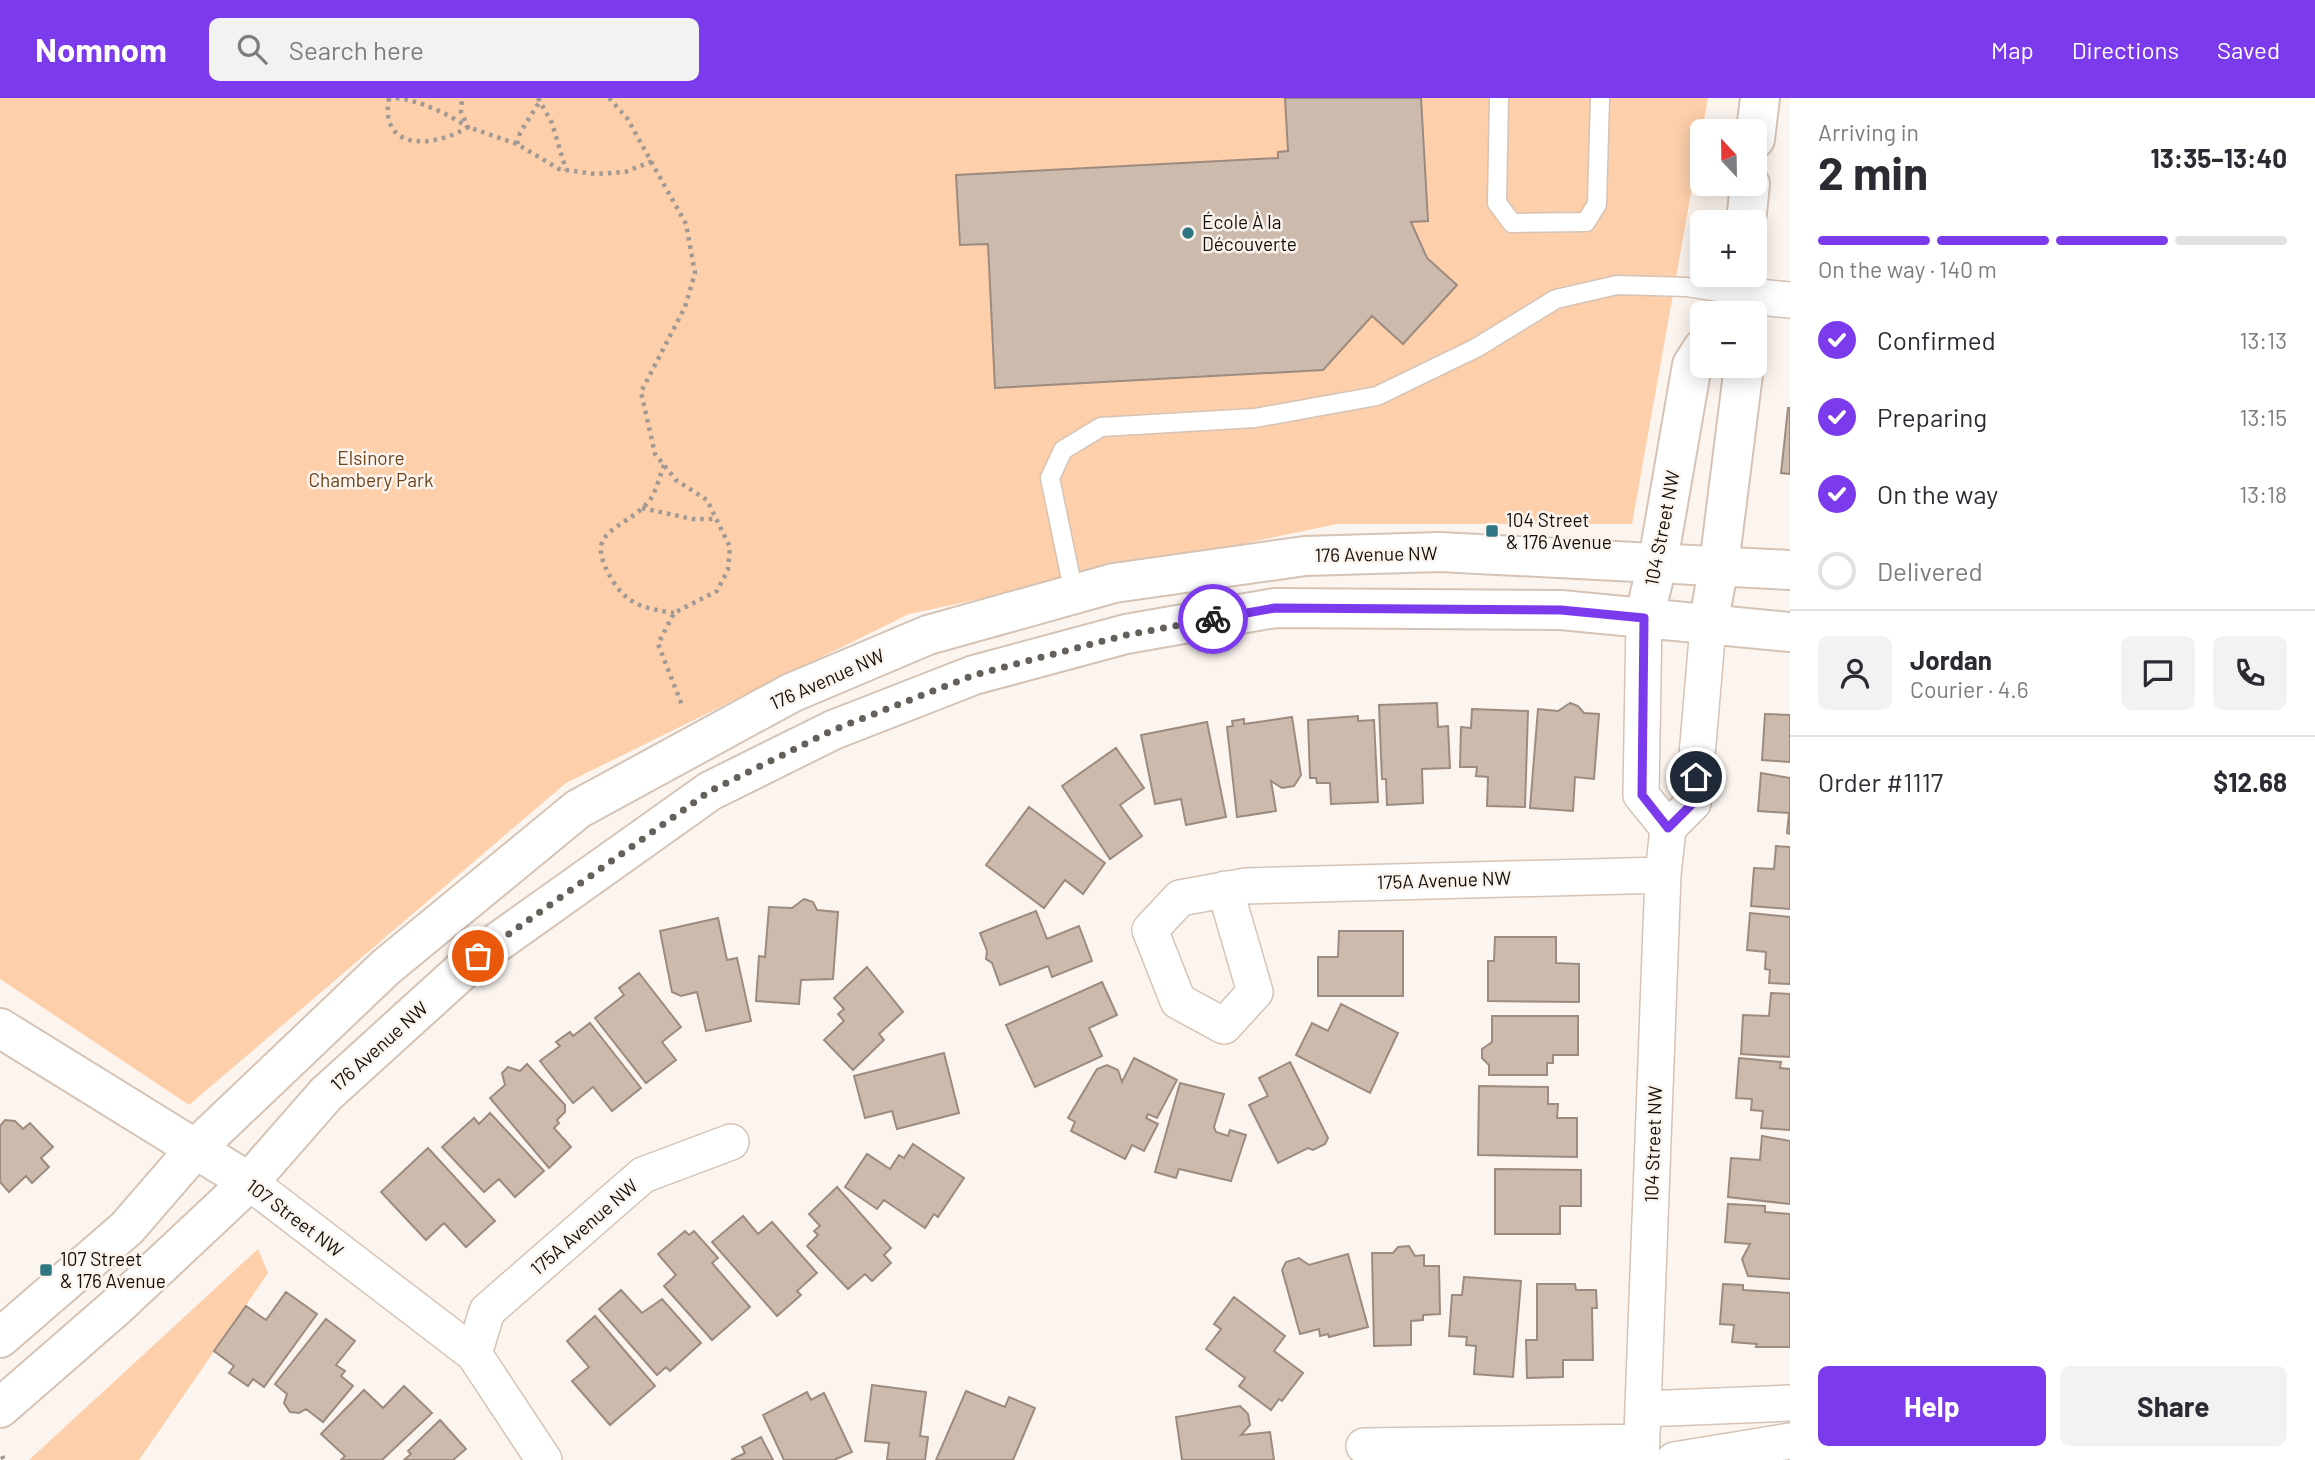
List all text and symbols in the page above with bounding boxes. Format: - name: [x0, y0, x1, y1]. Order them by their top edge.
- search box: [209, 18, 699, 81]
- text: Nomnom: [35, 29, 167, 69]
- icon: search: [233, 30, 271, 68]
- text: Search here: [289, 34, 424, 65]
- text: Map: [1991, 35, 2034, 64]
- text: Directions: [2072, 35, 2179, 64]
- text: Saved: [2217, 35, 2280, 64]
- text: Arriving in: [1818, 118, 1919, 146]
- north arrow: [1690, 119, 1768, 196]
- map controls: [1690, 119, 1767, 378]
- text: 13:35–13:40: [2151, 142, 2287, 173]
- text: 2 min: [1818, 144, 1928, 199]
- place label: École À la Découverte: [1202, 210, 1297, 255]
- button: +: [1690, 210, 1767, 287]
- marker: École À la Découverte: [1180, 225, 1196, 241]
- text: On the way · 140 m: [1818, 255, 1997, 283]
- button: −: [1690, 301, 1767, 378]
- icon: check: [1818, 321, 1856, 359]
- text: Confirmed: [1877, 324, 1996, 355]
- text: 13:13: [2239, 326, 2287, 354]
- icon: check: [1818, 398, 1856, 436]
- text: Preparing: [1877, 401, 1987, 432]
- text: 13:15: [2239, 403, 2287, 431]
- park label: Elsinore Chambery Park: [309, 446, 433, 491]
- street label: 104 Street NW: [1639, 468, 1684, 587]
- icon: check: [1818, 475, 1856, 513]
- text: On the way: [1877, 478, 1998, 509]
- text: 13:18: [2239, 480, 2287, 508]
- place label: 104 Street & 176 Avenue: [1506, 508, 1612, 553]
- marker: 104 Street & 176 Avenue: [1484, 523, 1500, 539]
- street label: 176 Avenue NW: [1314, 541, 1438, 566]
- text: Delivered: [1877, 555, 1983, 586]
- courier: [1178, 584, 1248, 654]
- icon: bike: [1194, 600, 1232, 638]
- button: person: [1818, 636, 1892, 710]
- button: chat: [2121, 636, 2195, 710]
- button: phone: [2213, 636, 2287, 710]
- street label: 176 Avenue NW: [766, 643, 888, 714]
- text: Jordan: [1910, 644, 1992, 675]
- text: Courier · 4.6: [1910, 675, 2029, 703]
- pin: [1666, 747, 1726, 807]
- icon: home: [1677, 758, 1715, 796]
- text: Order #1117: [1818, 766, 1943, 797]
- text: $12.68: [2213, 766, 2287, 797]
- street label: 175A Avenue NW: [1376, 866, 1512, 893]
- pin: [448, 926, 508, 986]
- icon: bag: [459, 937, 497, 975]
- street label: 176 Avenue NW: [325, 996, 432, 1095]
- street label: 104 Street NW: [1639, 1085, 1666, 1203]
- street label: 107 Street NW: [242, 1174, 349, 1262]
- street label: 175A Avenue NW: [525, 1174, 642, 1279]
- place label: 107 Street & 176 Avenue: [60, 1247, 166, 1292]
- marker: 107 Street & 176 Avenue: [38, 1262, 54, 1278]
- button: Help: [1818, 1366, 2046, 1446]
- button: Share: [2060, 1366, 2287, 1446]

